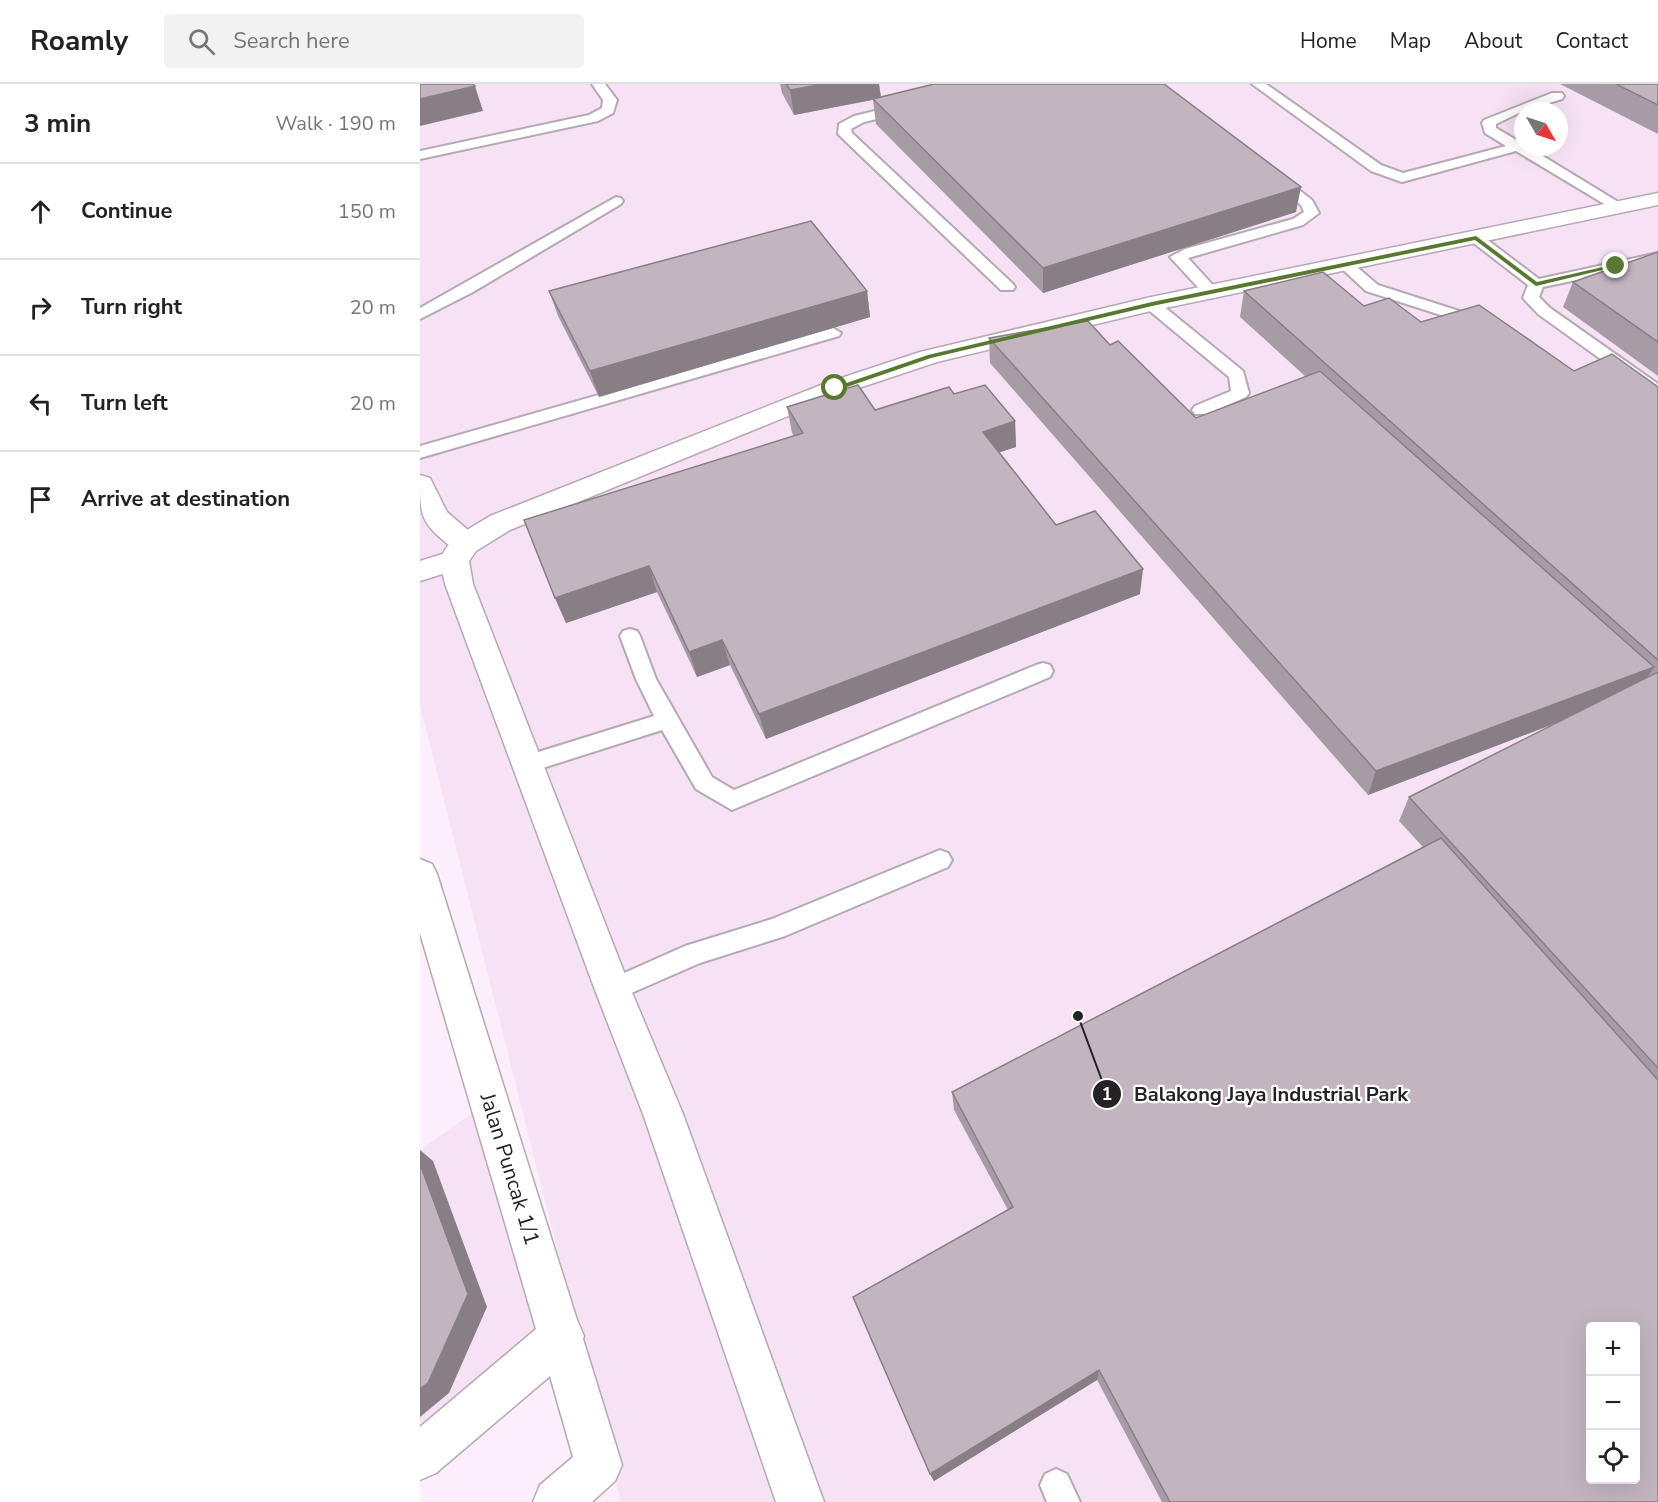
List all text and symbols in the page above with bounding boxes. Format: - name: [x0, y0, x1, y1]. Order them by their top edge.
- search box: [164, 14, 584, 68]
- text: Roamly: [30, 22, 128, 60]
- icon: search: [185, 25, 218, 58]
- text: Search here: [233, 26, 350, 56]
- text: Home: [1300, 27, 1357, 55]
- text: Map: [1390, 27, 1431, 55]
- text: About: [1464, 27, 1522, 55]
- text: Contact: [1555, 27, 1628, 55]
- north arrow: [1514, 102, 1568, 156]
- text: 3 min: [24, 106, 91, 141]
- text: Walk · 190 m: [276, 110, 396, 137]
- icon: ahead: [24, 195, 57, 228]
- text: Continue: [81, 196, 172, 226]
- text: 150 m: [338, 198, 396, 225]
- route end: [1602, 252, 1628, 278]
- icon: right: [24, 291, 57, 324]
- text: Turn right: [81, 292, 182, 322]
- text: 20 m: [350, 294, 396, 321]
- route start: [821, 374, 847, 400]
- icon: left: [24, 387, 57, 420]
- text: Turn left: [81, 388, 168, 418]
- text: 20 m: [350, 390, 396, 417]
- icon: arrive: [24, 483, 57, 516]
- text: Arrive at destination: [81, 484, 290, 514]
- callout: Balakong Jaya Industrial Park: [1092, 1075, 1420, 1113]
- text: Balakong Jaya Industrial Park: [1134, 1081, 1409, 1108]
- text: 1: [1102, 1082, 1112, 1106]
- street label: Jalan Puncak 1/1: [473, 1089, 546, 1248]
- map controls: [1586, 1322, 1640, 1484]
- button: +: [1586, 1322, 1640, 1376]
- button: −: [1586, 1376, 1640, 1430]
- button: locate: [1586, 1430, 1640, 1484]

